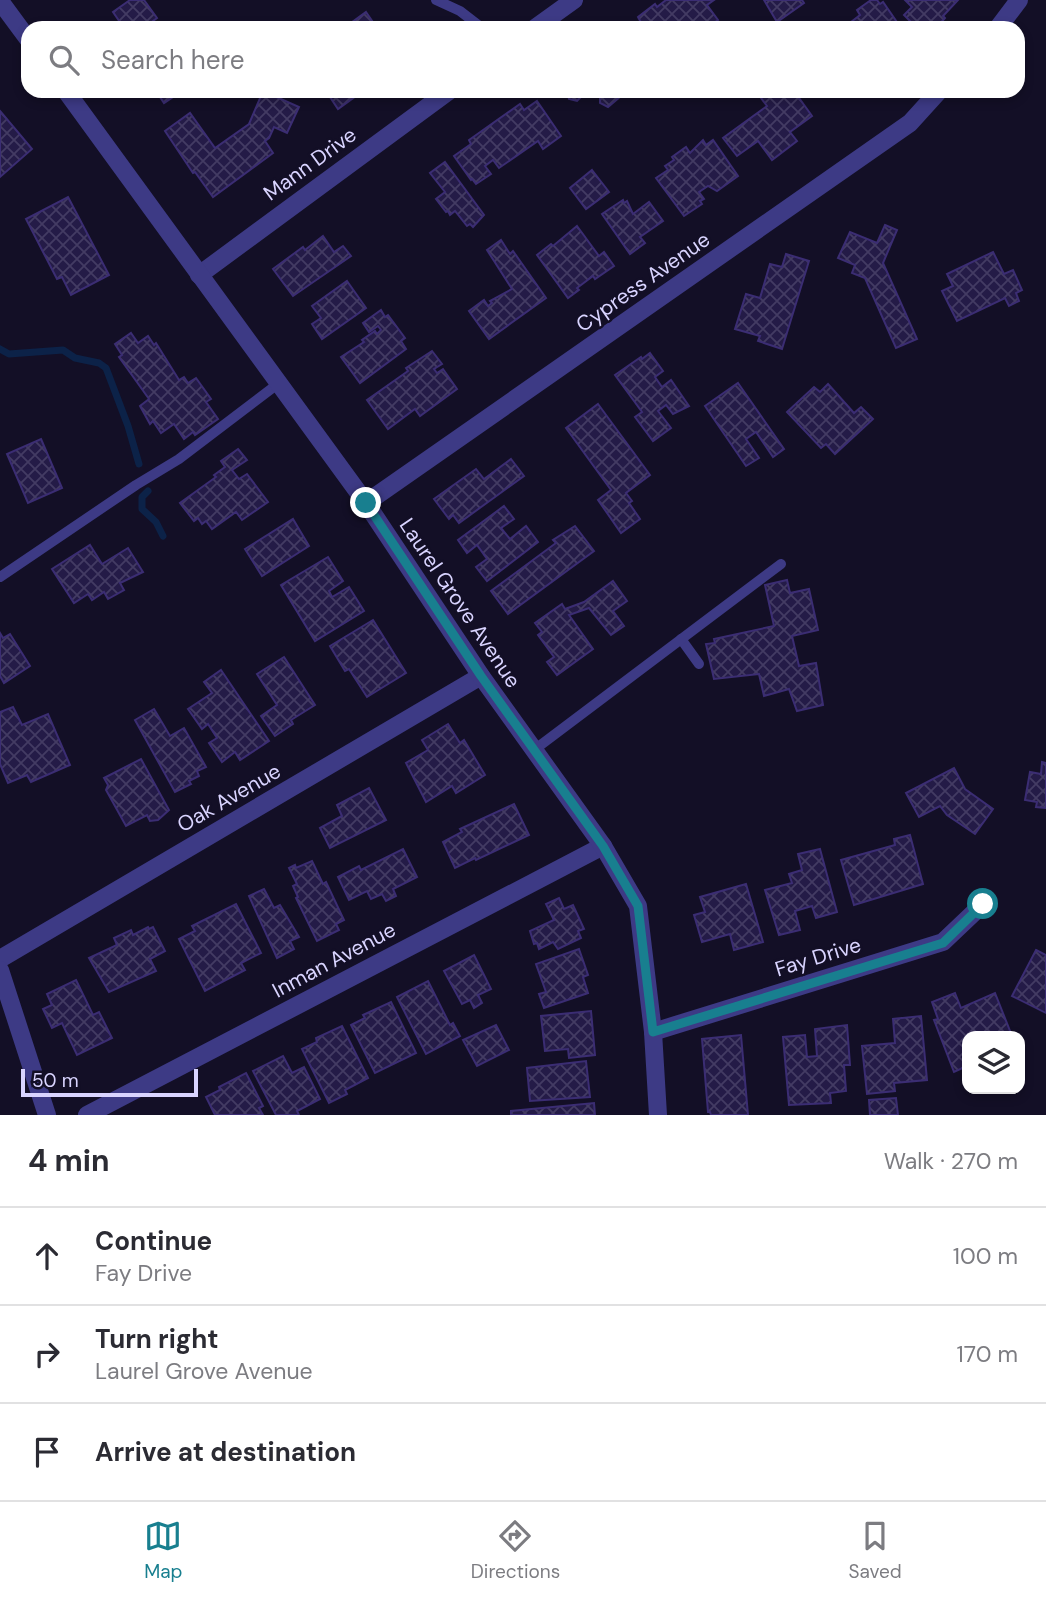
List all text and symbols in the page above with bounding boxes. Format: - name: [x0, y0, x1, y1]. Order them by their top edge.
- search box: [21, 21, 1025, 98]
- icon: search: [45, 41, 83, 79]
- text: Search here: [101, 43, 244, 77]
- street label: Mann Drive: [258, 121, 362, 207]
- street label: Cypress Avenue: [571, 225, 715, 339]
- route end: [350, 487, 381, 518]
- street label: Laurel Grove Avenue: [393, 513, 527, 693]
- street label: Oak Avenue: [172, 757, 286, 839]
- route start: [967, 888, 998, 919]
- street label: Inman Avenue: [267, 916, 401, 1004]
- street label: Fay Drive: [772, 931, 865, 983]
- map controls: [962, 1031, 1025, 1094]
- button: layers: [962, 1031, 1025, 1094]
- scale bar: [21, 1066, 198, 1098]
- text: 50 m: [32, 1068, 79, 1093]
- text: 4 min: [28, 1141, 110, 1180]
- text: Walk · 270 m: [884, 1146, 1018, 1176]
- text: Continue: [95, 1224, 212, 1258]
- icon: ahead: [28, 1237, 66, 1275]
- text: 100 m: [953, 1241, 1018, 1271]
- text: Fay Drive: [95, 1258, 192, 1288]
- text: Turn right: [95, 1322, 219, 1356]
- icon: right: [28, 1335, 66, 1373]
- text: 170 m: [957, 1339, 1018, 1369]
- text: Laurel Grove Avenue: [95, 1356, 313, 1386]
- icon: arrive: [28, 1433, 66, 1471]
- text: Arrive at destination: [95, 1435, 356, 1469]
- tab: Map: [144, 1517, 182, 1584]
- tab: Directions: [471, 1517, 560, 1584]
- tab: Saved: [849, 1517, 902, 1584]

